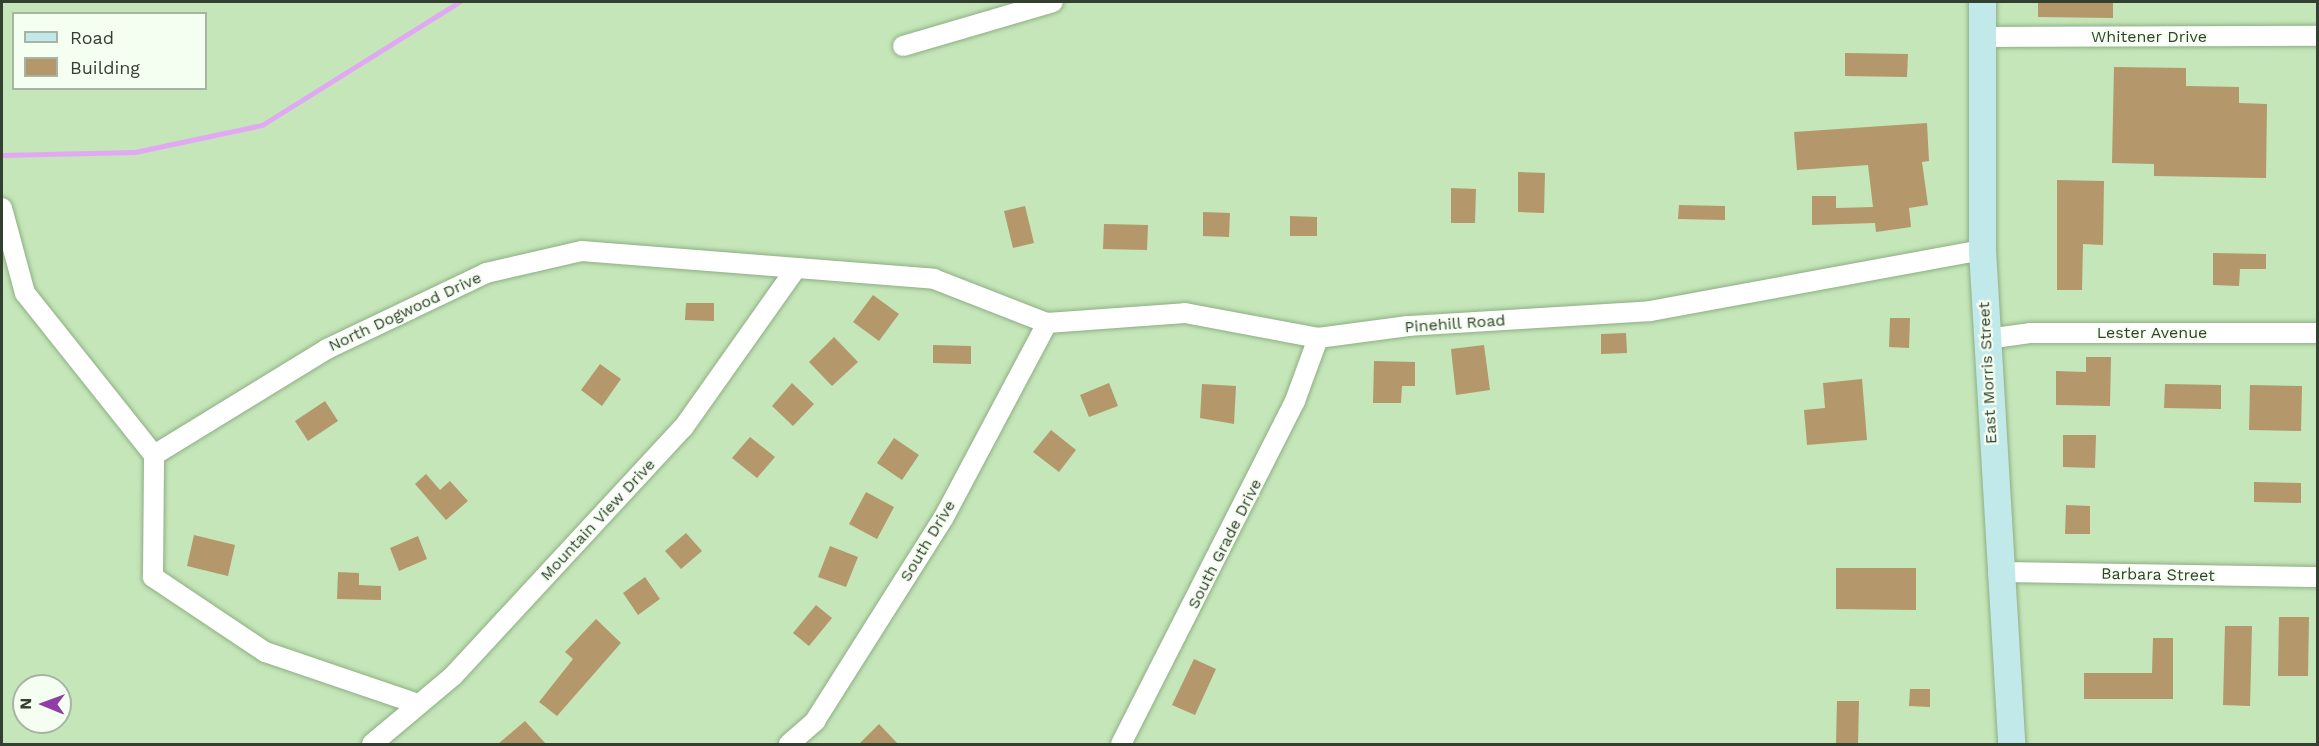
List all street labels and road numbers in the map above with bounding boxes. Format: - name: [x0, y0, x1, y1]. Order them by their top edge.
- street label: Whitener Drive: [2091, 27, 2207, 47]
- street label: North Dogwood Drive: [326, 268, 484, 356]
- street label: East Morris Street: [1975, 301, 2001, 445]
- street label: Pinehill Road: [1404, 311, 1506, 337]
- street label: Lester Avenue: [2096, 323, 2208, 343]
- street label: Mountain View Drive: [536, 455, 660, 585]
- street label: South Grade Drive: [1184, 476, 1266, 612]
- street label: South Drive: [896, 497, 960, 585]
- street label: Barbara Street: [2101, 564, 2215, 586]

